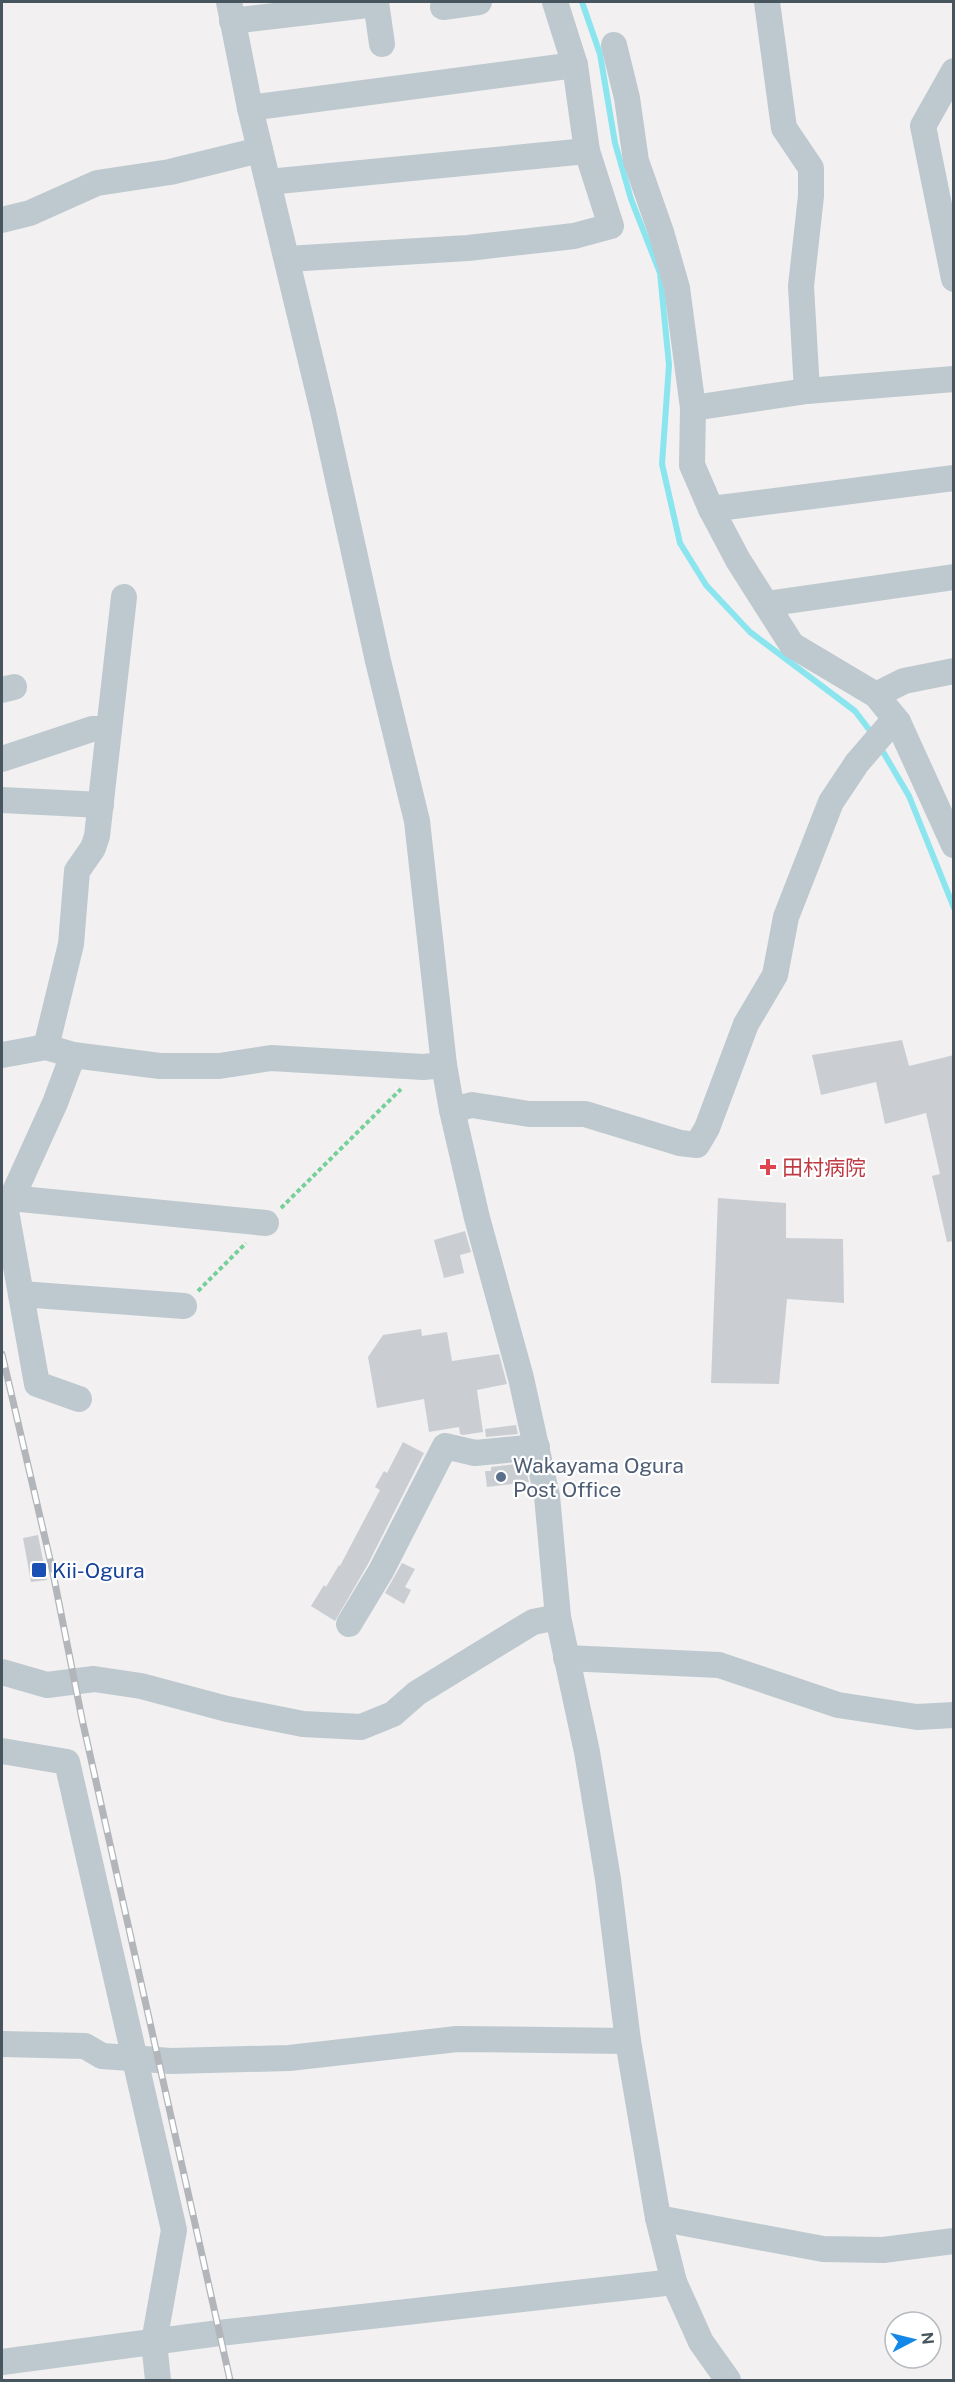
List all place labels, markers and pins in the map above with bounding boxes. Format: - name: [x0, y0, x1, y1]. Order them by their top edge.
- place label: 田村病院: [782, 1155, 866, 1180]
- marker: 田村病院: [759, 1158, 777, 1176]
- place label: Wakayama Ogura Post Office: [513, 1453, 684, 1502]
- marker: Wakayama Ogura Post Office: [494, 1470, 508, 1484]
- place label: Kii-Ogura: [52, 1558, 145, 1583]
- marker: Kii-Ogura: [30, 1561, 48, 1579]

